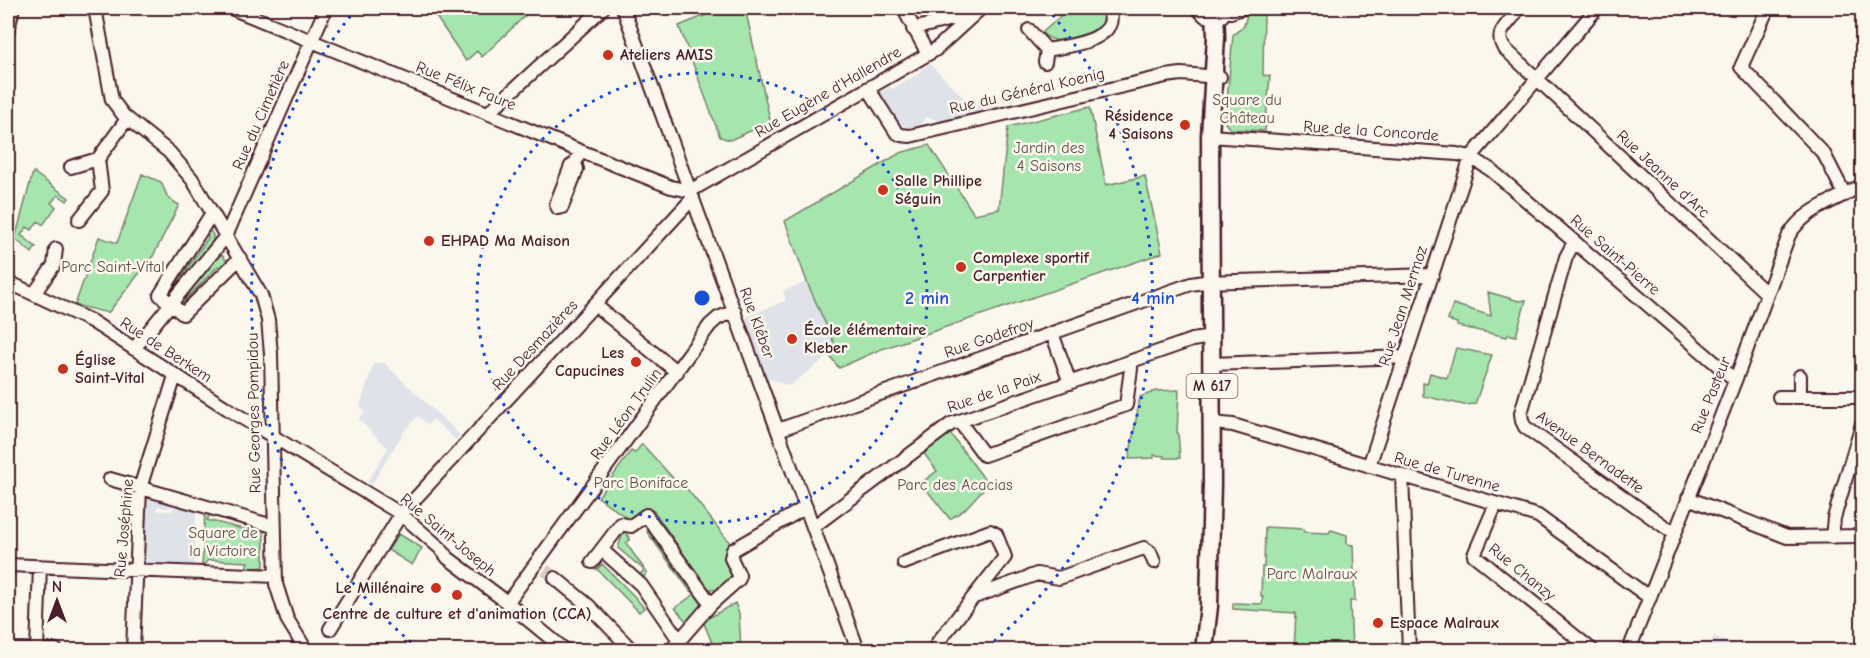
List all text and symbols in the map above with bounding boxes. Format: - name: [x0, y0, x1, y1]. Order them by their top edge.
- street label: Rue Eugène d'Hallendre: [752, 43, 904, 141]
- place label: Ateliers AMIS: [620, 46, 713, 64]
- marker: Ateliers AMIS: [601, 48, 615, 62]
- street label: Rue du Cimetière: [229, 57, 293, 173]
- street label: Rue Félix Faure: [413, 58, 519, 114]
- street label: Rue du Général Koenig: [948, 64, 1106, 118]
- park label: Square du Château: [1212, 91, 1282, 127]
- place label: Résidence 4 Saisons: [1105, 107, 1173, 143]
- street label: Rue de la Concorde: [1303, 117, 1439, 145]
- marker: Résidence 4 Saisons: [1178, 118, 1192, 132]
- street label: Rue Jeanne d'Arc: [1613, 126, 1713, 222]
- park label: Jardin des 4 Saisons: [1014, 139, 1085, 175]
- place label: Salle Phillipe Séguin: [895, 172, 982, 208]
- marker: Salle Phillipe Séguin: [876, 183, 890, 197]
- street label: Rue Saint-Pierre: [1567, 211, 1663, 299]
- place label: EHPAD Ma Maison: [441, 232, 570, 250]
- marker: EHPAD Ma Maison: [422, 234, 436, 248]
- street label: Rue Jean Mermoz: [1375, 244, 1431, 368]
- place label: Complexe sportif Carpentier: [973, 249, 1090, 285]
- park label: Parc Saint-Vital: [61, 258, 165, 276]
- marker: Complexe sportif Carpentier: [954, 260, 968, 274]
- street label: Rue Kléber: [736, 285, 778, 362]
- centre of rings: [692, 288, 712, 308]
- text: 2 min: [905, 288, 949, 309]
- text: 4 min: [1131, 288, 1175, 309]
- street label: Rue Desmazières: [489, 296, 582, 394]
- street label: Rue de Berkem: [117, 314, 215, 386]
- street label: Rue Godefroy: [942, 314, 1037, 362]
- place label: École élémentaire Kleber: [804, 320, 926, 357]
- marker: École élémentaire Kleber: [785, 332, 799, 346]
- street label: Rue Georges Pompidou: [244, 333, 264, 493]
- place label: Les Capucines: [555, 344, 624, 380]
- place label: Église Saint-Vital: [75, 350, 145, 387]
- street label: Rue Pasteur: [1687, 354, 1735, 436]
- marker: Les Capucines: [629, 355, 643, 369]
- marker: Église Saint-Vital: [56, 362, 70, 376]
- street label: Rue Léon Trulin: [587, 365, 665, 463]
- street label: Rue de la Paix: [945, 367, 1044, 416]
- road number: M 617: [1186, 374, 1238, 398]
- street label: Avenue Bernadette: [1533, 407, 1647, 497]
- street label: Rue de Turenne: [1392, 448, 1502, 496]
- park label: Parc Boniface: [594, 474, 688, 492]
- park label: Parc des Acacias: [897, 476, 1013, 494]
- street label: Rue Joséphine: [111, 478, 137, 578]
- street label: Rue Saint-Joseph: [397, 490, 499, 580]
- park label: Square de la Victoire: [188, 524, 258, 560]
- street label: Rue Chanzy: [1485, 540, 1560, 605]
- park label: Parc Malraux: [1267, 565, 1358, 583]
- north arrow: [27, 571, 87, 631]
- text: N: [52, 578, 62, 596]
- place label: Le Millénaire: [336, 579, 424, 597]
- marker: Le Millénaire: [429, 581, 443, 595]
- marker: Centre de culture et d'animation (CCA): [450, 588, 464, 602]
- place label: Centre de culture et d'animation (CCA): [323, 605, 591, 623]
- place label: Espace Malraux: [1390, 614, 1499, 632]
- marker: Espace Malraux: [1371, 616, 1385, 630]

